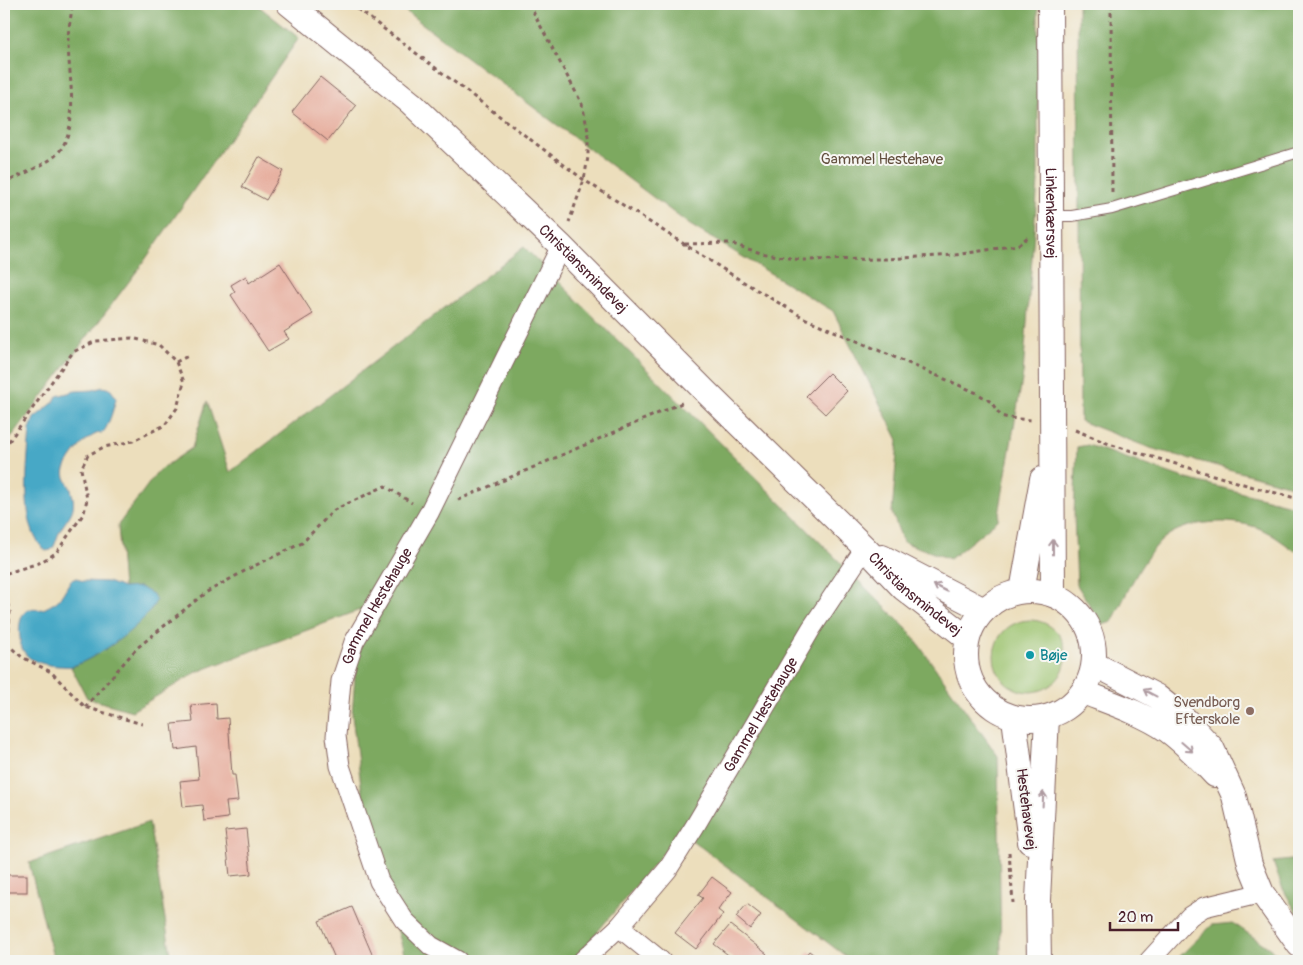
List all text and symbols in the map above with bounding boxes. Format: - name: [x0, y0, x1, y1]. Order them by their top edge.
- park label: Gammel Hestehave: [821, 150, 944, 169]
- street label: Linkenkærsvej: [1041, 167, 1061, 259]
- street label: Christiansmindevej: [535, 220, 632, 317]
- one-way arrow: [1048, 539, 1058, 555]
- street label: Gammel Hestehauge: [338, 544, 417, 667]
- street label: Christiansmindevej: [864, 548, 966, 640]
- one-way arrow: [933, 583, 948, 592]
- place label: Bøje: [1040, 646, 1068, 665]
- marker: Bøje: [1024, 649, 1036, 661]
- street label: Gammel Hestehauge: [719, 653, 802, 776]
- one-way arrow: [1142, 688, 1157, 698]
- place label: Svendborg Efterskole: [1173, 693, 1241, 729]
- marker: Svendborg Efterskole: [1244, 705, 1256, 717]
- one-way arrow: [1181, 741, 1194, 753]
- street label: Hestehavevej: [1012, 767, 1040, 851]
- one-way arrow: [1039, 791, 1048, 807]
- scale bar: [1110, 900, 1178, 932]
- text: 20 m: [1118, 908, 1153, 927]

